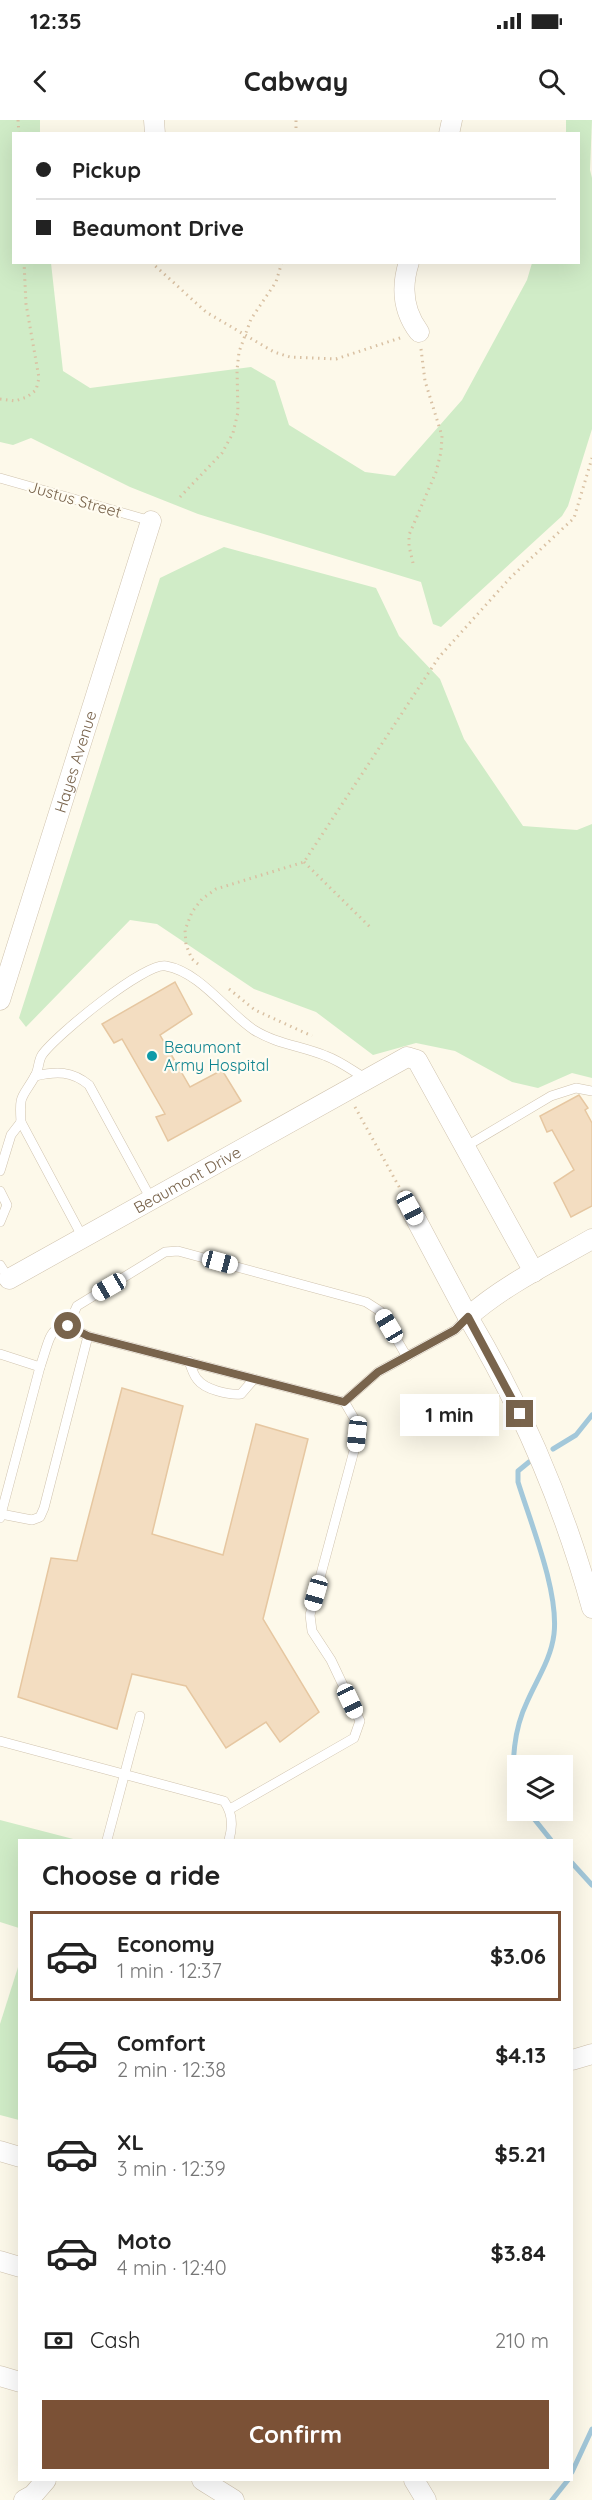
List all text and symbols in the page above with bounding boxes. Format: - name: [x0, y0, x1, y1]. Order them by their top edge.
- text: 12:35: [30, 7, 82, 35]
- text: Cabway: [244, 64, 348, 98]
- icon: back: [24, 65, 57, 98]
- icon: search: [535, 65, 568, 98]
- text: Pickup: [72, 156, 141, 184]
- text: Beaumont Drive: [72, 214, 244, 242]
- street label: Justus Street: [26, 476, 124, 522]
- street label: Hayes Avenue: [50, 708, 101, 815]
- place label: Beaumont Army Hospital: [164, 1037, 269, 1075]
- marker: Beaumont Army Hospital: [145, 1049, 159, 1063]
- street label: Beaumont Drive: [130, 1142, 244, 1218]
- car: [394, 1188, 426, 1228]
- car: [200, 1249, 240, 1275]
- car: [89, 1270, 129, 1304]
- car: [372, 1306, 406, 1346]
- route start: [54, 1312, 81, 1339]
- callout: 1 min: [400, 1393, 499, 1435]
- route end: [506, 1400, 533, 1427]
- text: 1 min: [425, 1402, 474, 1427]
- car: [346, 1415, 368, 1453]
- car: [302, 1573, 330, 1613]
- car: [334, 1681, 366, 1721]
- map controls: [507, 1755, 573, 1821]
- button: layers: [507, 1755, 573, 1821]
- text: Choose a ride: [42, 1858, 220, 1892]
- icon: car: [45, 1929, 99, 1983]
- text: Economy: [117, 1930, 215, 1958]
- text: $3.06: [490, 1942, 546, 1970]
- text: 1 min · 12:37: [117, 1958, 222, 1983]
- icon: car: [45, 2028, 99, 2082]
- text: Comfort: [117, 2029, 206, 2057]
- text: $4.13: [495, 2041, 546, 2069]
- text: 2 min · 12:38: [117, 2057, 226, 2082]
- icon: car: [45, 2127, 99, 2181]
- text: XL: [117, 2128, 144, 2156]
- text: $5.21: [495, 2140, 546, 2168]
- text: 3 min · 12:39: [117, 2156, 226, 2181]
- icon: car: [45, 2226, 99, 2280]
- text: Moto: [117, 2227, 171, 2255]
- text: $3.84: [491, 2239, 546, 2267]
- text: 4 min · 12:40: [117, 2255, 227, 2280]
- icon: cash: [42, 2324, 75, 2357]
- text: Cash: [90, 2326, 141, 2354]
- text: 210 m: [495, 2328, 549, 2353]
- button: Confirm: [42, 2400, 549, 2469]

